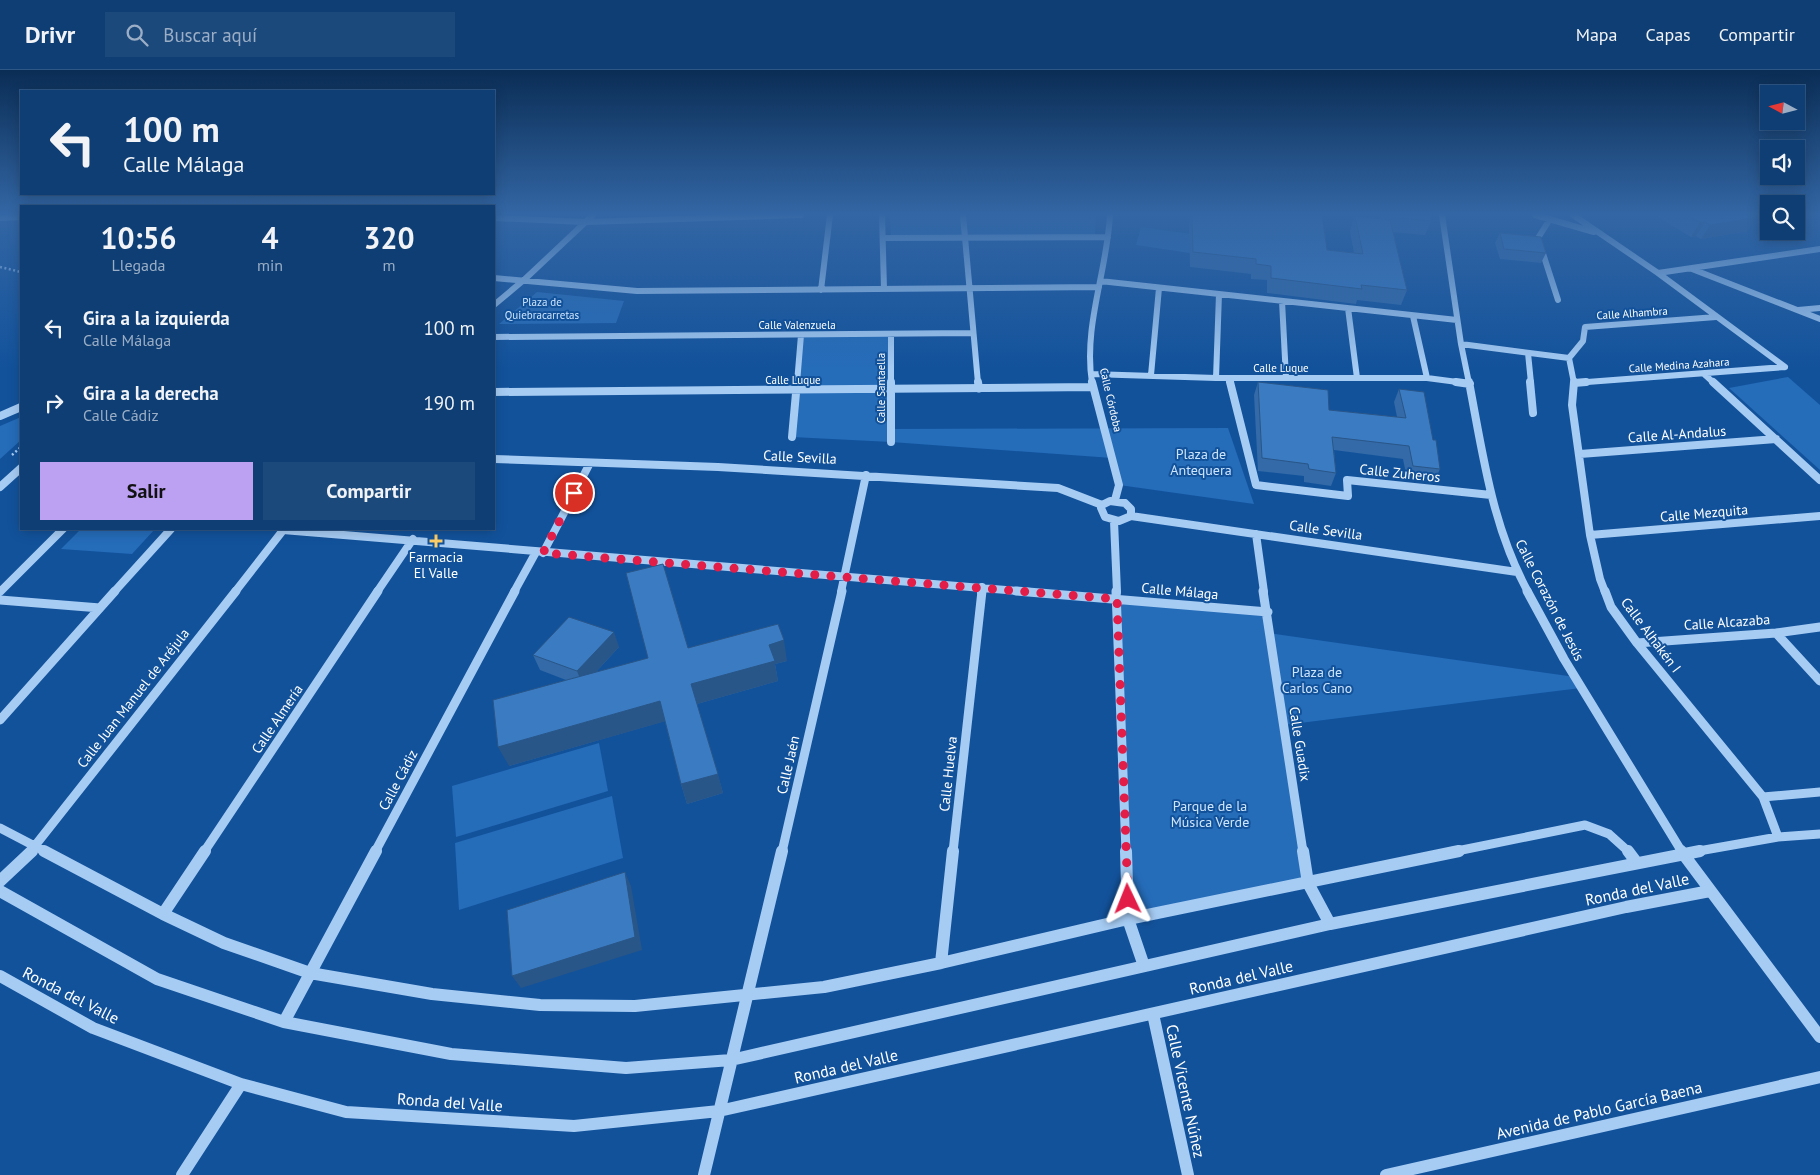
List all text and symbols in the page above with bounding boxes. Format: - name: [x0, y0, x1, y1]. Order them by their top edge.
- search box: [105, 12, 455, 57]
- text: Drivr: [25, 19, 75, 50]
- icon: search: [123, 21, 151, 49]
- text: Buscar aquí: [163, 23, 257, 47]
- text: Mapa: [1576, 23, 1618, 46]
- text: Capas: [1646, 23, 1691, 46]
- text: Compartir: [1719, 23, 1795, 46]
- north arrow: [1760, 85, 1805, 130]
- map controls: [1760, 85, 1805, 240]
- text: 100 m: [123, 106, 220, 152]
- icon: left: [40, 110, 105, 175]
- button: sound: [1760, 140, 1805, 185]
- text: Calle Málaga: [123, 150, 244, 178]
- button: search: [1760, 195, 1805, 240]
- text: 10:56: [100, 218, 177, 257]
- text: 4: [262, 218, 279, 257]
- text: 320: [363, 218, 415, 257]
- text: Llegada: [112, 255, 165, 275]
- text: min: [257, 255, 283, 275]
- text: m: [383, 255, 396, 275]
- park label: Plaza de Quiebracarretas: [505, 295, 580, 322]
- street label: Calle Alhambra: [1596, 304, 1668, 322]
- text: Gira a la izquierda: [83, 306, 230, 330]
- icon: left: [40, 314, 68, 342]
- text: 100 m: [423, 316, 475, 340]
- street label: Calle Valenzuela: [758, 318, 836, 332]
- text: Calle Málaga: [83, 330, 171, 350]
- street label: Calle Santaella: [874, 353, 888, 423]
- street label: Calle Medina Azahara: [1628, 354, 1730, 376]
- street label: Calle Luque: [1253, 361, 1309, 375]
- street label: Calle Córdoba: [1097, 367, 1125, 433]
- street label: Calle Luque: [765, 373, 821, 387]
- text: Gira a la derecha: [83, 381, 219, 405]
- icon: right: [40, 389, 68, 417]
- text: 190 m: [423, 391, 475, 415]
- text: Calle Cádiz: [83, 405, 159, 425]
- street label: Calle Al-Andalus: [1627, 422, 1727, 446]
- park label: Plaza de Antequera: [1170, 445, 1232, 479]
- street label: Calle Sevilla: [763, 446, 837, 468]
- street label: Calle Zuheros: [1359, 460, 1441, 486]
- button: Salir: [40, 462, 253, 520]
- button: Compartir: [263, 462, 475, 520]
- pin: [553, 472, 595, 514]
- icon: arrive: [560, 479, 588, 507]
- street label: Calle Mezquita: [1659, 500, 1749, 526]
- street label: Calle Sevilla: [1288, 516, 1364, 544]
- marker: Farmacia El Valle: [430, 535, 442, 547]
- street label: Calle Corazón de Jesús: [1511, 536, 1589, 664]
- place label: Farmacia El Valle: [409, 548, 463, 582]
- street label: Calle Málaga: [1141, 579, 1219, 603]
- street label: Calle Alhakén I: [1617, 594, 1685, 676]
- street label: Calle Alcazaba: [1683, 610, 1771, 634]
- street label: Calle Juan Manuel de Aréjula: [73, 625, 193, 771]
- park label: Plaza de Carlos Cano: [1282, 663, 1352, 697]
- street label: Calle Almería: [247, 681, 307, 757]
- street label: Calle Guadix: [1285, 705, 1315, 783]
- street label: Calle Jaén: [773, 734, 803, 796]
- street label: Calle Huelva: [935, 735, 961, 813]
- street label: Calle Cádiz: [375, 747, 421, 813]
- park label: Parque de la Música Verde: [1171, 797, 1249, 831]
- street label: Ronda del Valle: [1583, 868, 1691, 910]
- position arrow: [1101, 872, 1153, 924]
- street label: Ronda del Valle: [1187, 955, 1295, 999]
- street label: Ronda del Valle: [19, 962, 123, 1028]
- street label: Calle Vicente Núñez: [1162, 1022, 1210, 1160]
- street label: Ronda del Valle: [792, 1044, 900, 1088]
- street label: Avenida de Pablo García Baena: [1494, 1077, 1704, 1143]
- street label: Ronda del Valle: [397, 1088, 503, 1116]

